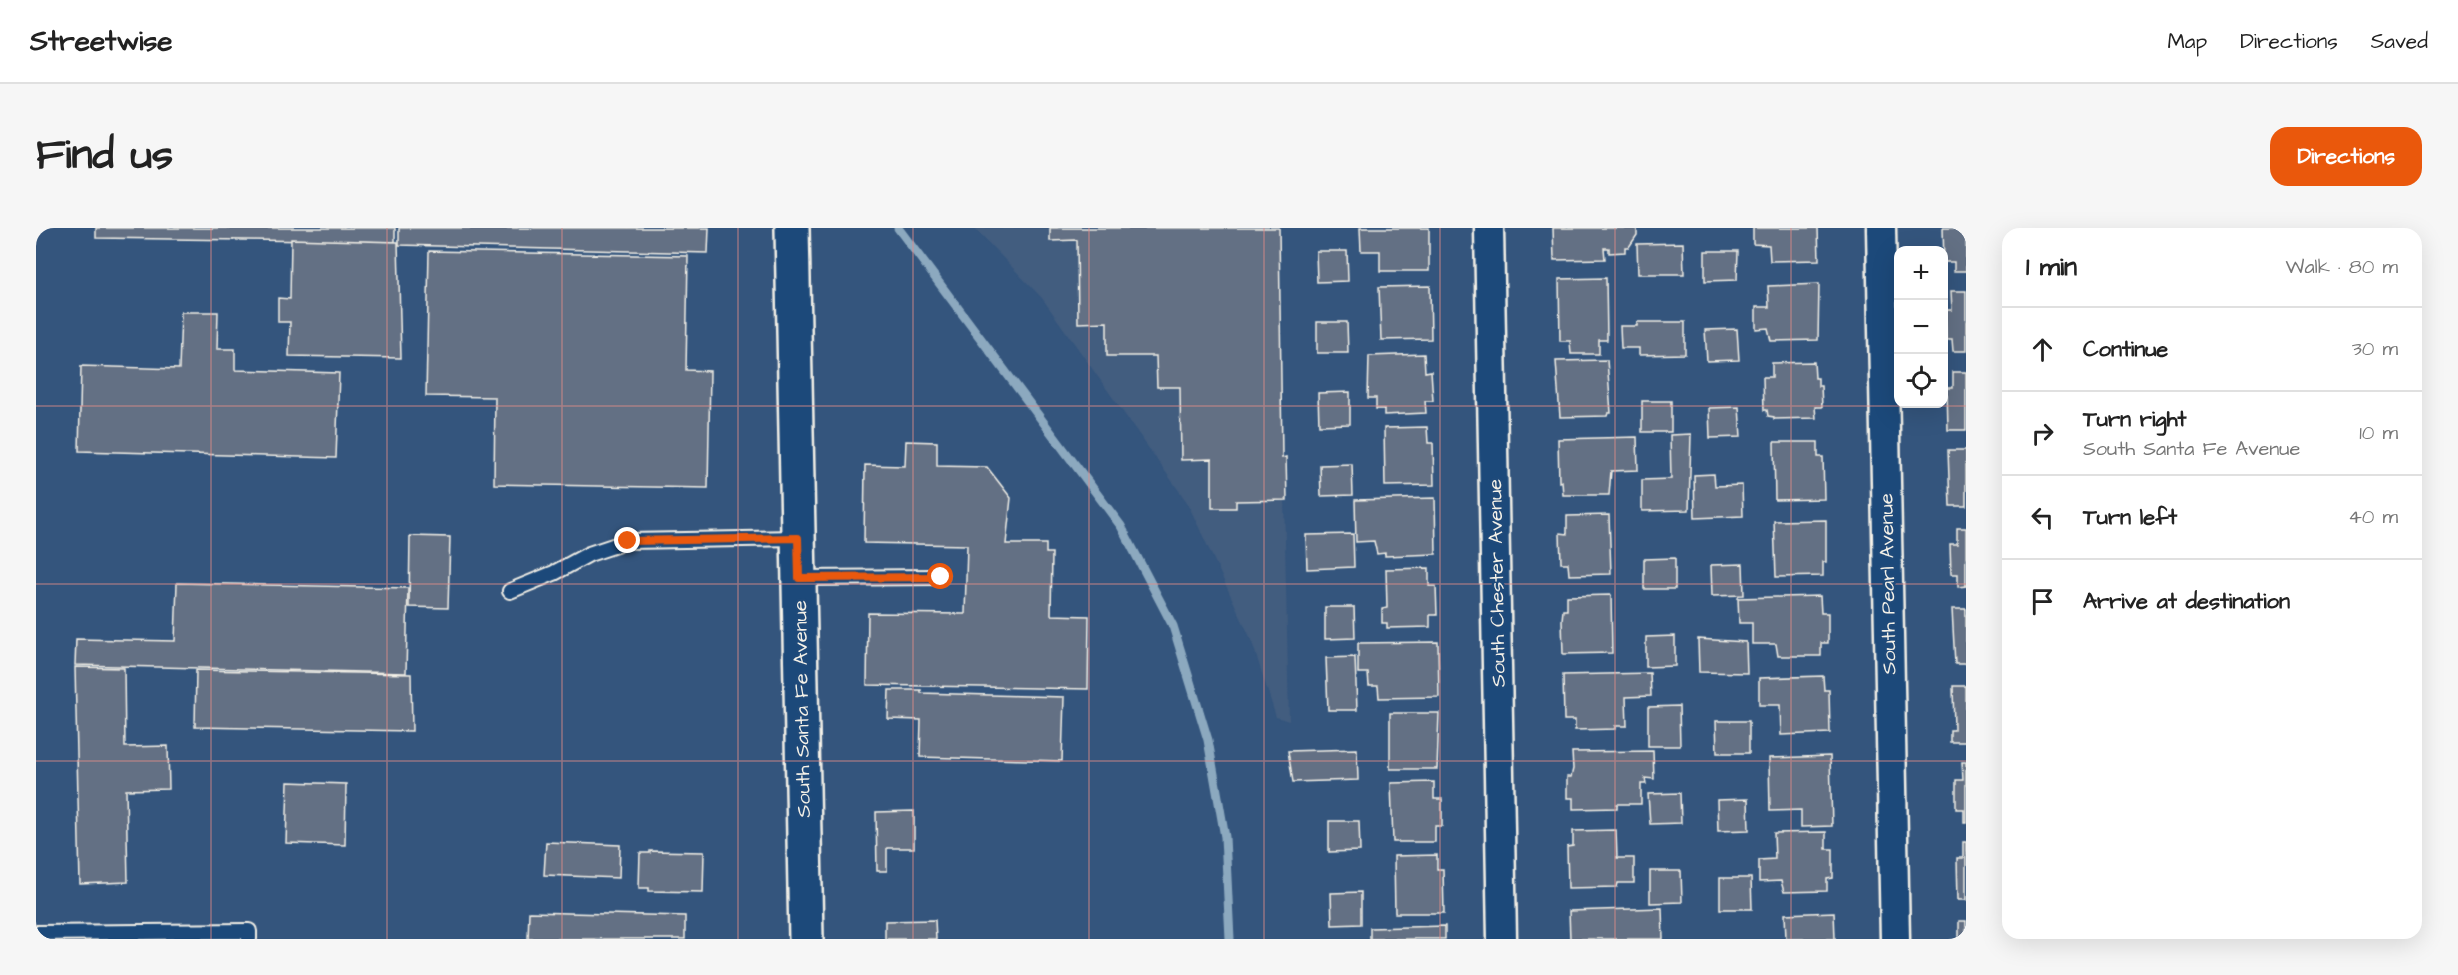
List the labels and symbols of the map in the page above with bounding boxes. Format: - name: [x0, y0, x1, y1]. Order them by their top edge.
- street label: South Chester Avenue: [1481, 479, 1513, 687]
- street label: South Pearl Avenue: [1872, 493, 1904, 675]
- route end: [614, 527, 640, 553]
- route start: [927, 563, 953, 589]
- street label: South Santa Fe Avenue: [786, 600, 818, 818]

